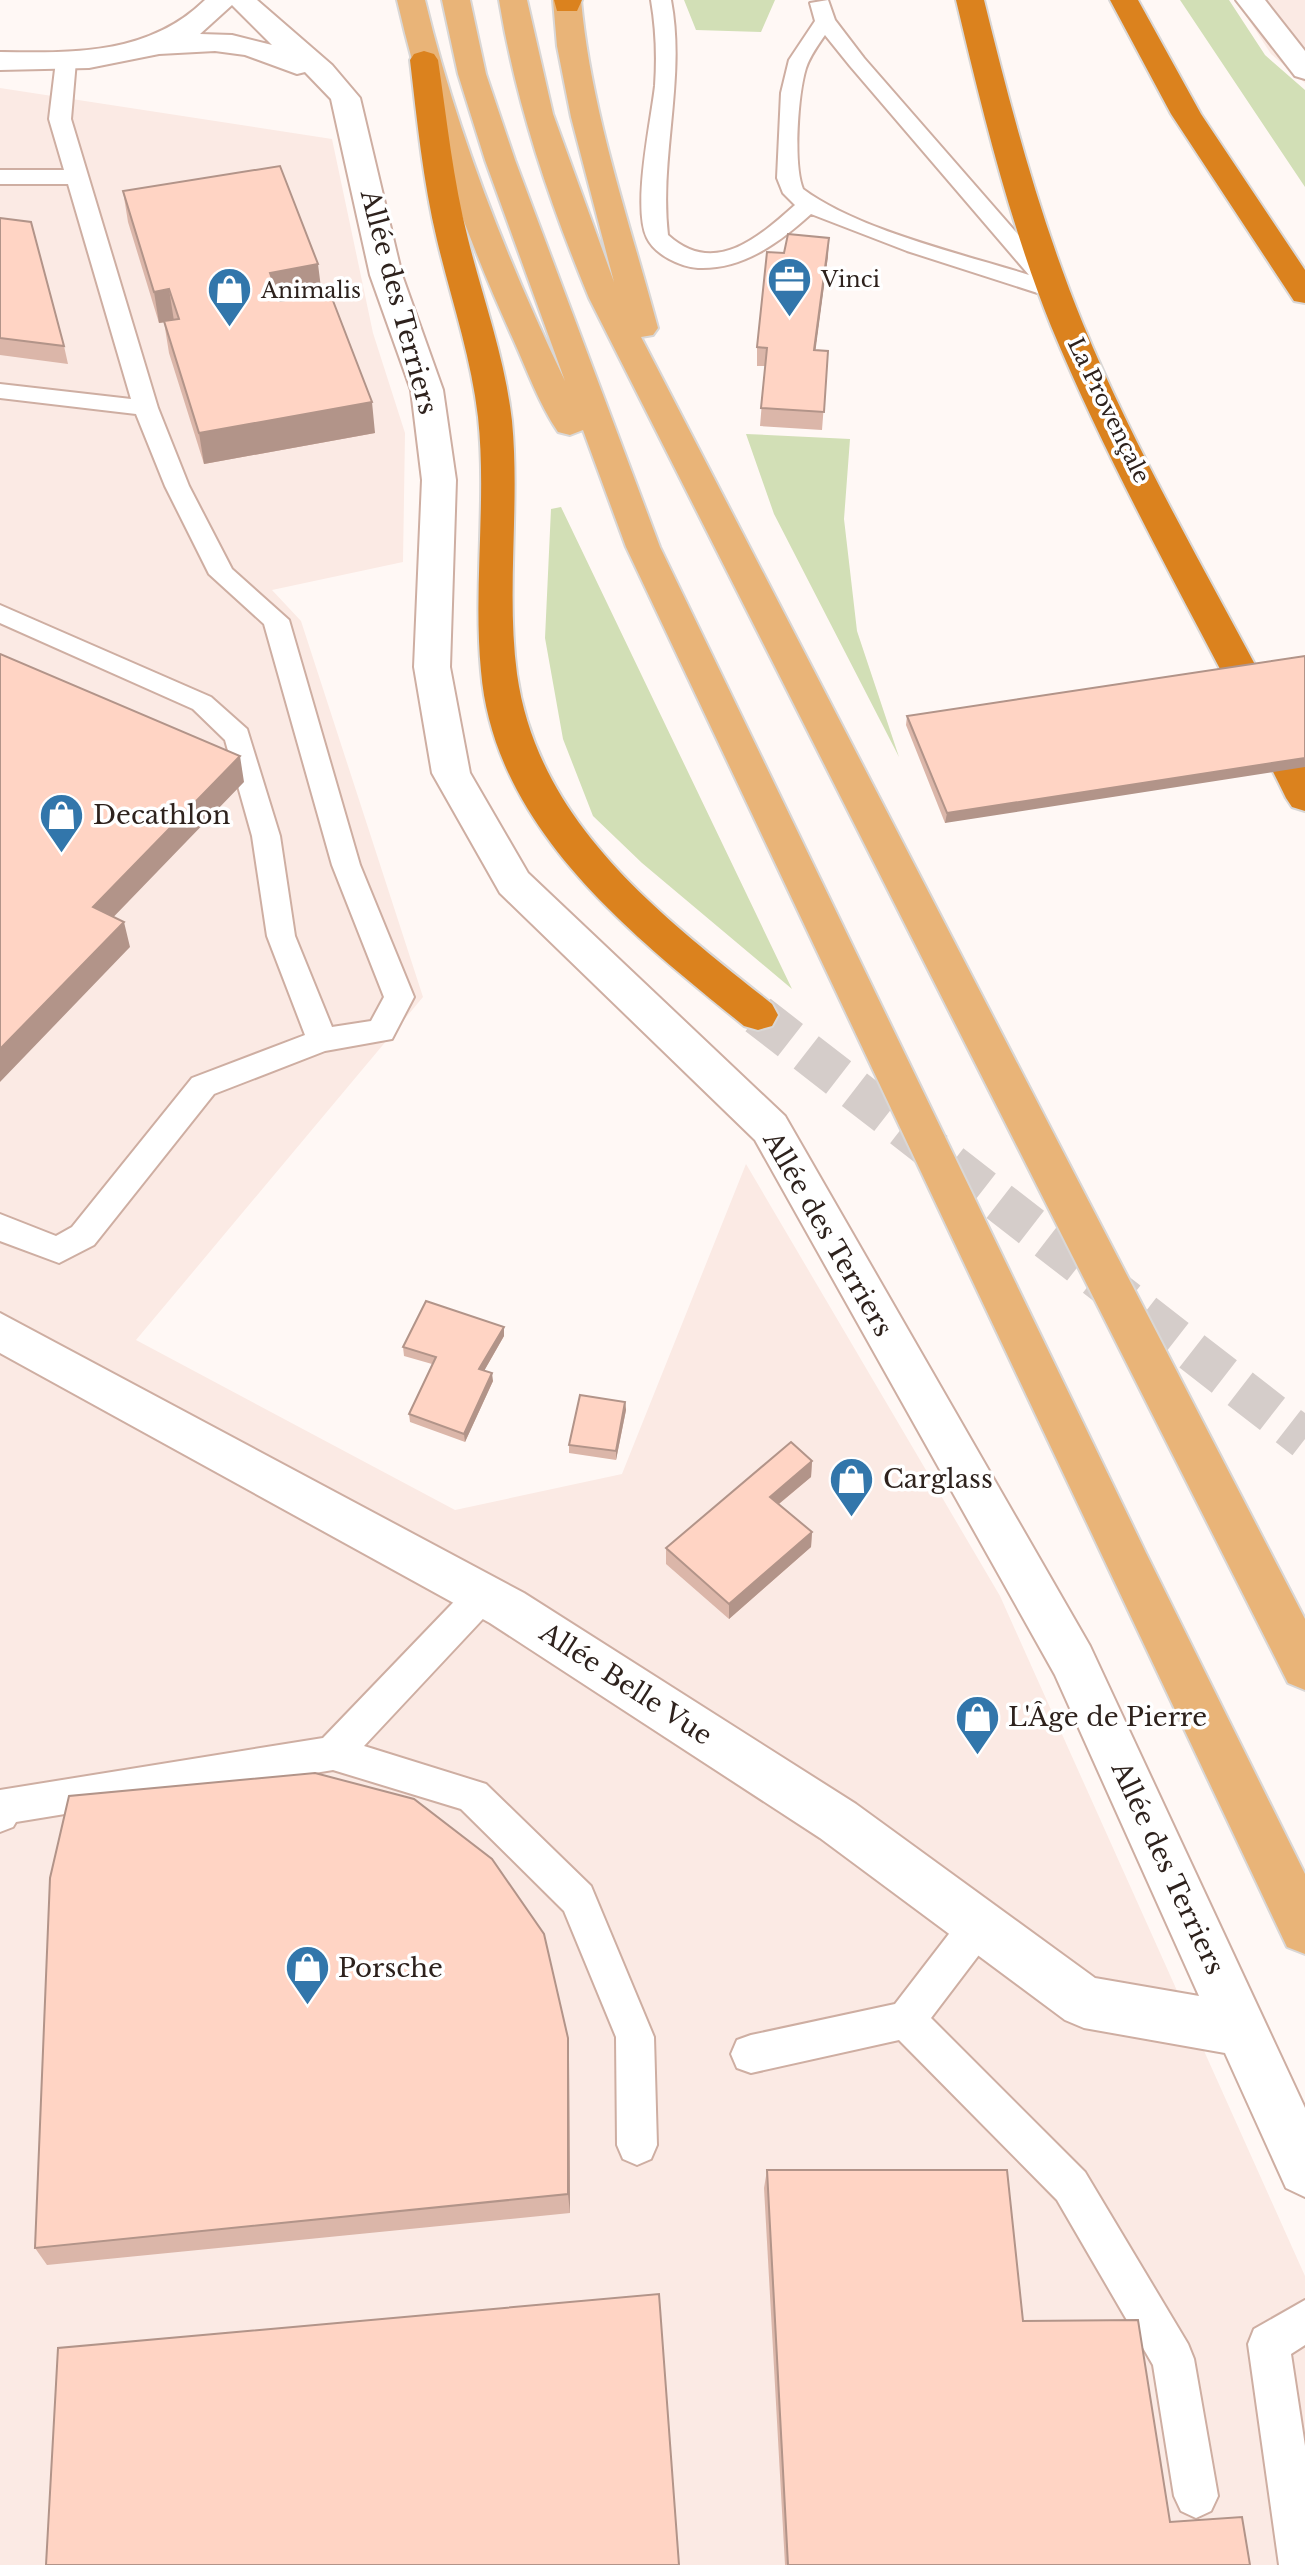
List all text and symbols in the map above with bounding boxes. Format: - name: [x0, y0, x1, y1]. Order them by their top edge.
- street label: Allée des Terriers: [353, 185, 444, 418]
- office icon: Vinci: [766, 255, 814, 318]
- shop icon: Animalis: [206, 266, 254, 329]
- place label: Vinci: [820, 266, 881, 293]
- place label: Animalis: [260, 277, 361, 304]
- street label: La Provençale: [1062, 333, 1155, 487]
- shop icon: Decathlon: [38, 791, 86, 854]
- place label: Decathlon: [93, 799, 230, 831]
- street label: Allée des Terriers: [756, 1125, 900, 1342]
- shop icon: Carglass: [828, 1455, 876, 1518]
- place label: Carglass: [883, 1463, 993, 1495]
- street label: Allée Belle Vue: [533, 1616, 718, 1752]
- shop icon: L'Âge de Pierre: [953, 1693, 1001, 1756]
- place label: L'Âge de Pierre: [1008, 1701, 1207, 1733]
- street label: Allée des Terriers: [1104, 1756, 1231, 1979]
- shop icon: Porsche: [283, 1944, 331, 2007]
- place label: Porsche: [338, 1952, 443, 1984]

